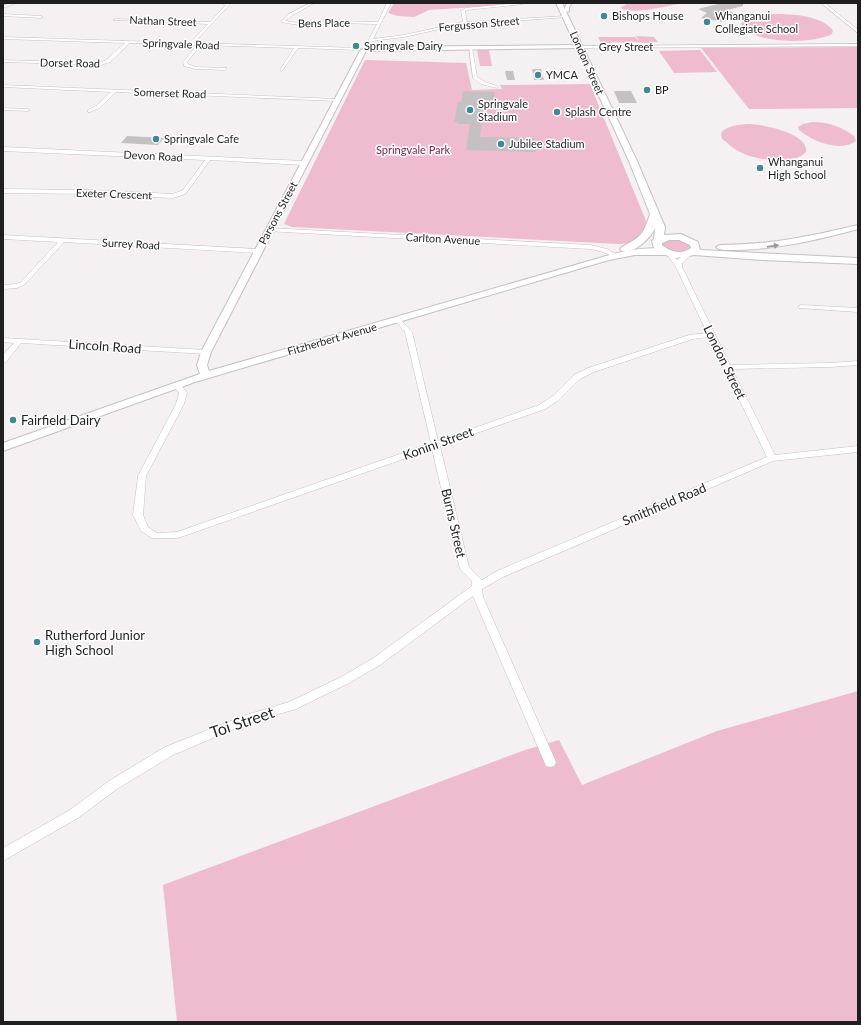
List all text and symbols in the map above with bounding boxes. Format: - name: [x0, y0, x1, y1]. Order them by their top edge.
- place label: Bishops House: [612, 9, 684, 22]
- place label: Whanganui Collegiate School: [715, 9, 798, 35]
- marker: Bishops House: [599, 11, 609, 21]
- street label: Nathan Street: [129, 13, 197, 28]
- street label: Fergusson Street: [438, 13, 520, 34]
- street label: Bens Place: [298, 16, 350, 29]
- marker: Whanganui Collegiate School: [702, 17, 712, 27]
- street label: London Street: [568, 29, 607, 97]
- street label: Springvale Road: [142, 36, 220, 51]
- place label: Springvale Dairy: [364, 39, 443, 52]
- street label: Grey Street: [599, 40, 653, 53]
- marker: Springvale Dairy: [351, 41, 361, 51]
- street label: Dorset Road: [40, 55, 100, 70]
- place label: YMCA: [546, 68, 578, 81]
- marker: YMCA: [533, 70, 543, 80]
- place label: BP: [655, 83, 669, 96]
- street label: Somerset Road: [133, 85, 207, 100]
- marker: BP: [642, 85, 652, 95]
- place label: Springvale Stadium: [478, 97, 528, 123]
- marker: Springvale Stadium: [465, 105, 475, 115]
- place label: Splash Centre: [565, 105, 632, 118]
- marker: Splash Centre: [552, 107, 562, 117]
- place label: Springvale Cafe: [164, 132, 239, 145]
- marker: Springvale Cafe: [151, 134, 161, 144]
- place label: Jubilee Stadium: [509, 137, 585, 150]
- marker: Jubilee Stadium: [496, 139, 506, 149]
- park label: Springvale Park: [376, 143, 451, 156]
- street label: Devon Road: [123, 147, 183, 164]
- place label: Whanganui High School: [768, 155, 826, 181]
- marker: Whanganui High School: [755, 163, 765, 173]
- street label: Parsons Street: [255, 179, 300, 247]
- street label: Exeter Crescent: [76, 186, 152, 201]
- street label: Carlton Avenue: [405, 230, 481, 247]
- street label: Surrey Road: [102, 235, 160, 252]
- one-way arrow: [767, 243, 779, 249]
- street label: Fitzherbert Avenue: [286, 319, 378, 358]
- street label: London Street: [700, 322, 750, 402]
- street label: Lincoln Road: [68, 335, 142, 357]
- place label: Fairfield Dairy: [21, 412, 101, 428]
- marker: Fairfield Dairy: [8, 415, 18, 425]
- street label: Konini Street: [401, 423, 476, 463]
- street label: Smithfield Road: [620, 479, 708, 529]
- street label: Burns Street: [438, 487, 470, 560]
- place label: Rutherford Junior High School: [45, 627, 145, 658]
- marker: Rutherford Junior High School: [32, 637, 42, 647]
- street label: Toi Street: [207, 702, 277, 741]

